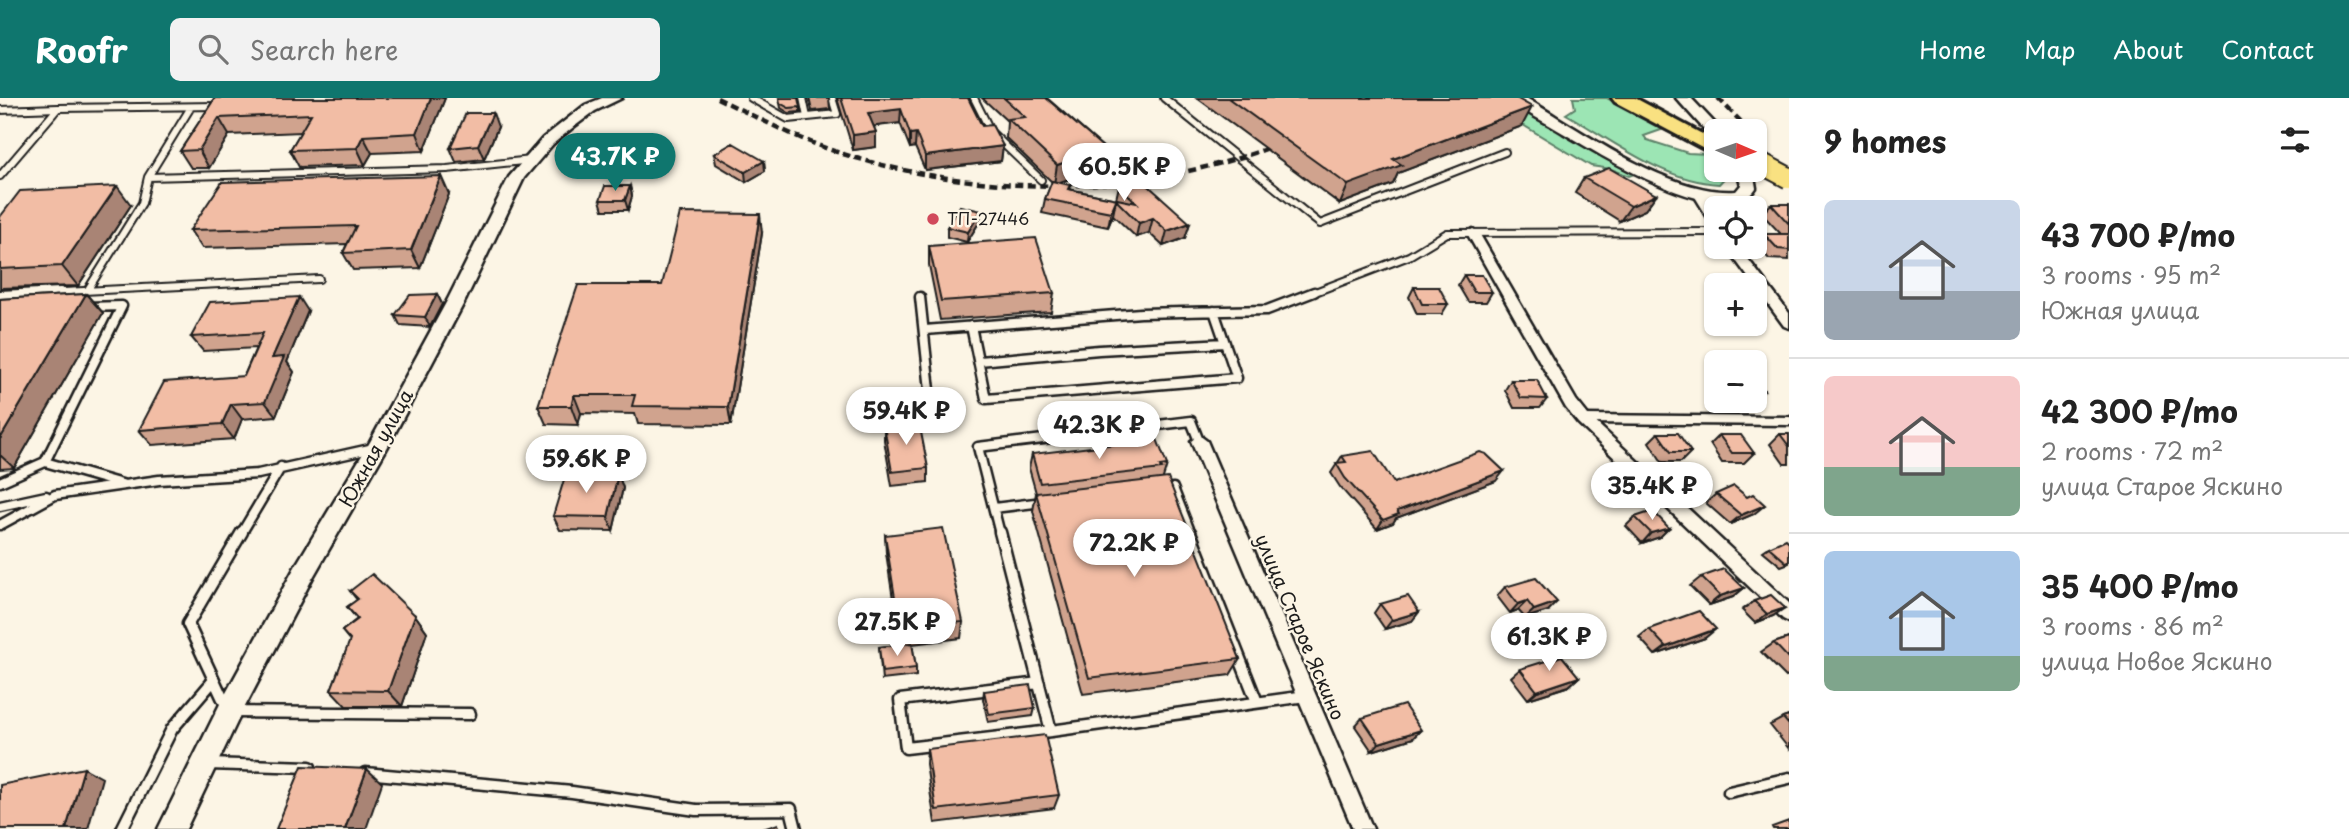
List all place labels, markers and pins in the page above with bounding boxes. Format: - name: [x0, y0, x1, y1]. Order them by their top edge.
- pin: 43.7K ₽: [550, 134, 680, 193]
- pin: 60.5K ₽: [1059, 144, 1189, 203]
- place label: ТП-27446: [947, 206, 1029, 230]
- marker: ТП-27446: [925, 211, 941, 227]
- pin: 59.4K ₽: [841, 388, 971, 447]
- pin: 42.3K ₽: [1034, 402, 1164, 461]
- pin: 59.6K ₽: [521, 436, 651, 495]
- pin: 35.4K ₽: [1587, 462, 1717, 522]
- pin: 72.2K ₽: [1069, 519, 1199, 579]
- pin: 27.5K ₽: [832, 598, 962, 658]
- pin: 61.3K ₽: [1484, 614, 1614, 673]

